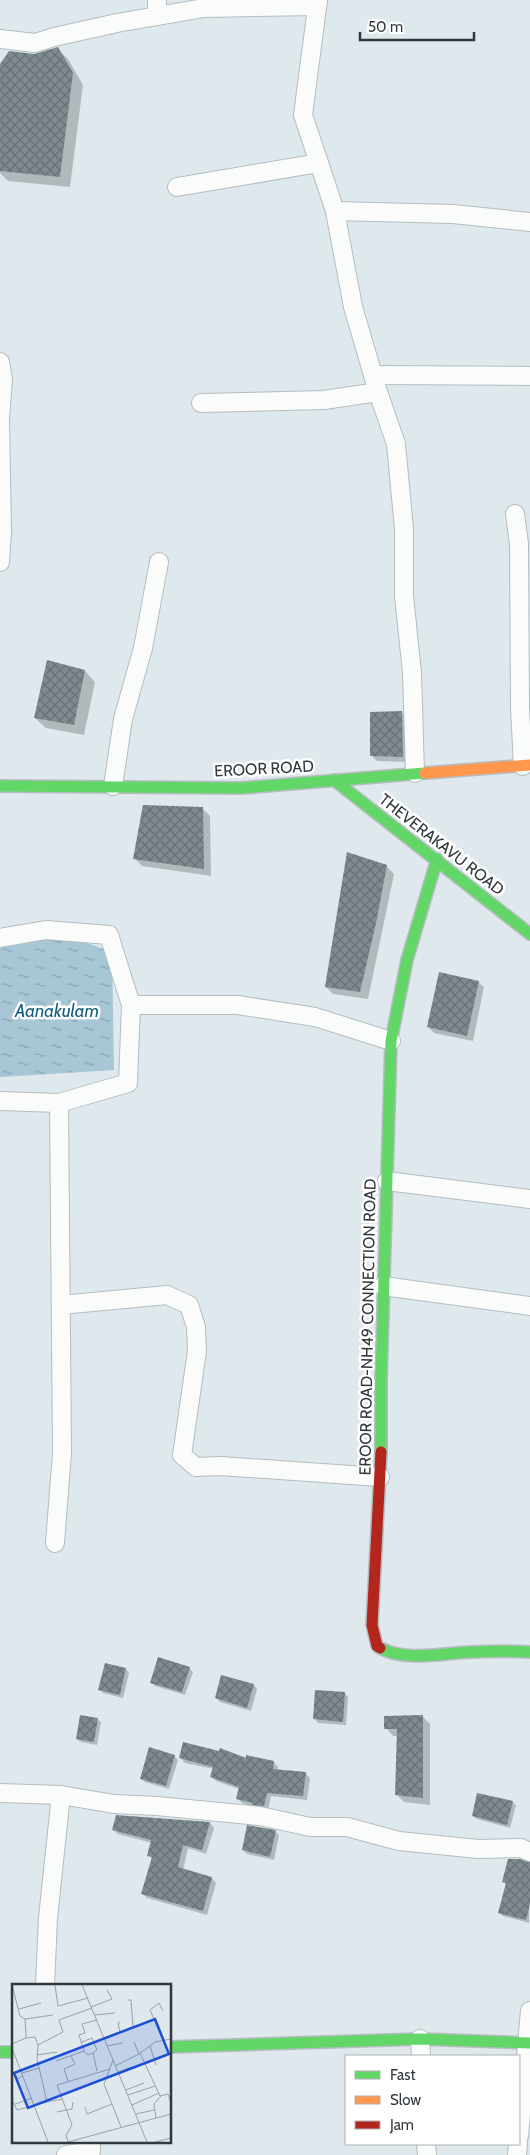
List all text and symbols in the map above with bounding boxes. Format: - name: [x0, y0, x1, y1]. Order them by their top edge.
- scale bar: [360, 10, 474, 42]
- text: 50 m: [368, 18, 403, 36]
- street label: EROOR ROAD: [214, 756, 314, 781]
- street label: THEVERAKAVU ROAD: [375, 790, 508, 899]
- water label: Aanakulam: [14, 1000, 99, 1022]
- street label: EROOR ROAD-NH49 CONNECTION ROAD: [355, 1178, 380, 1476]
- inset map: [12, 1984, 171, 2142]
- legend: [345, 2055, 520, 2145]
- text: Fast: [390, 2066, 415, 2084]
- text: Slow: [390, 2091, 421, 2109]
- text: Jam: [389, 2116, 414, 2134]

